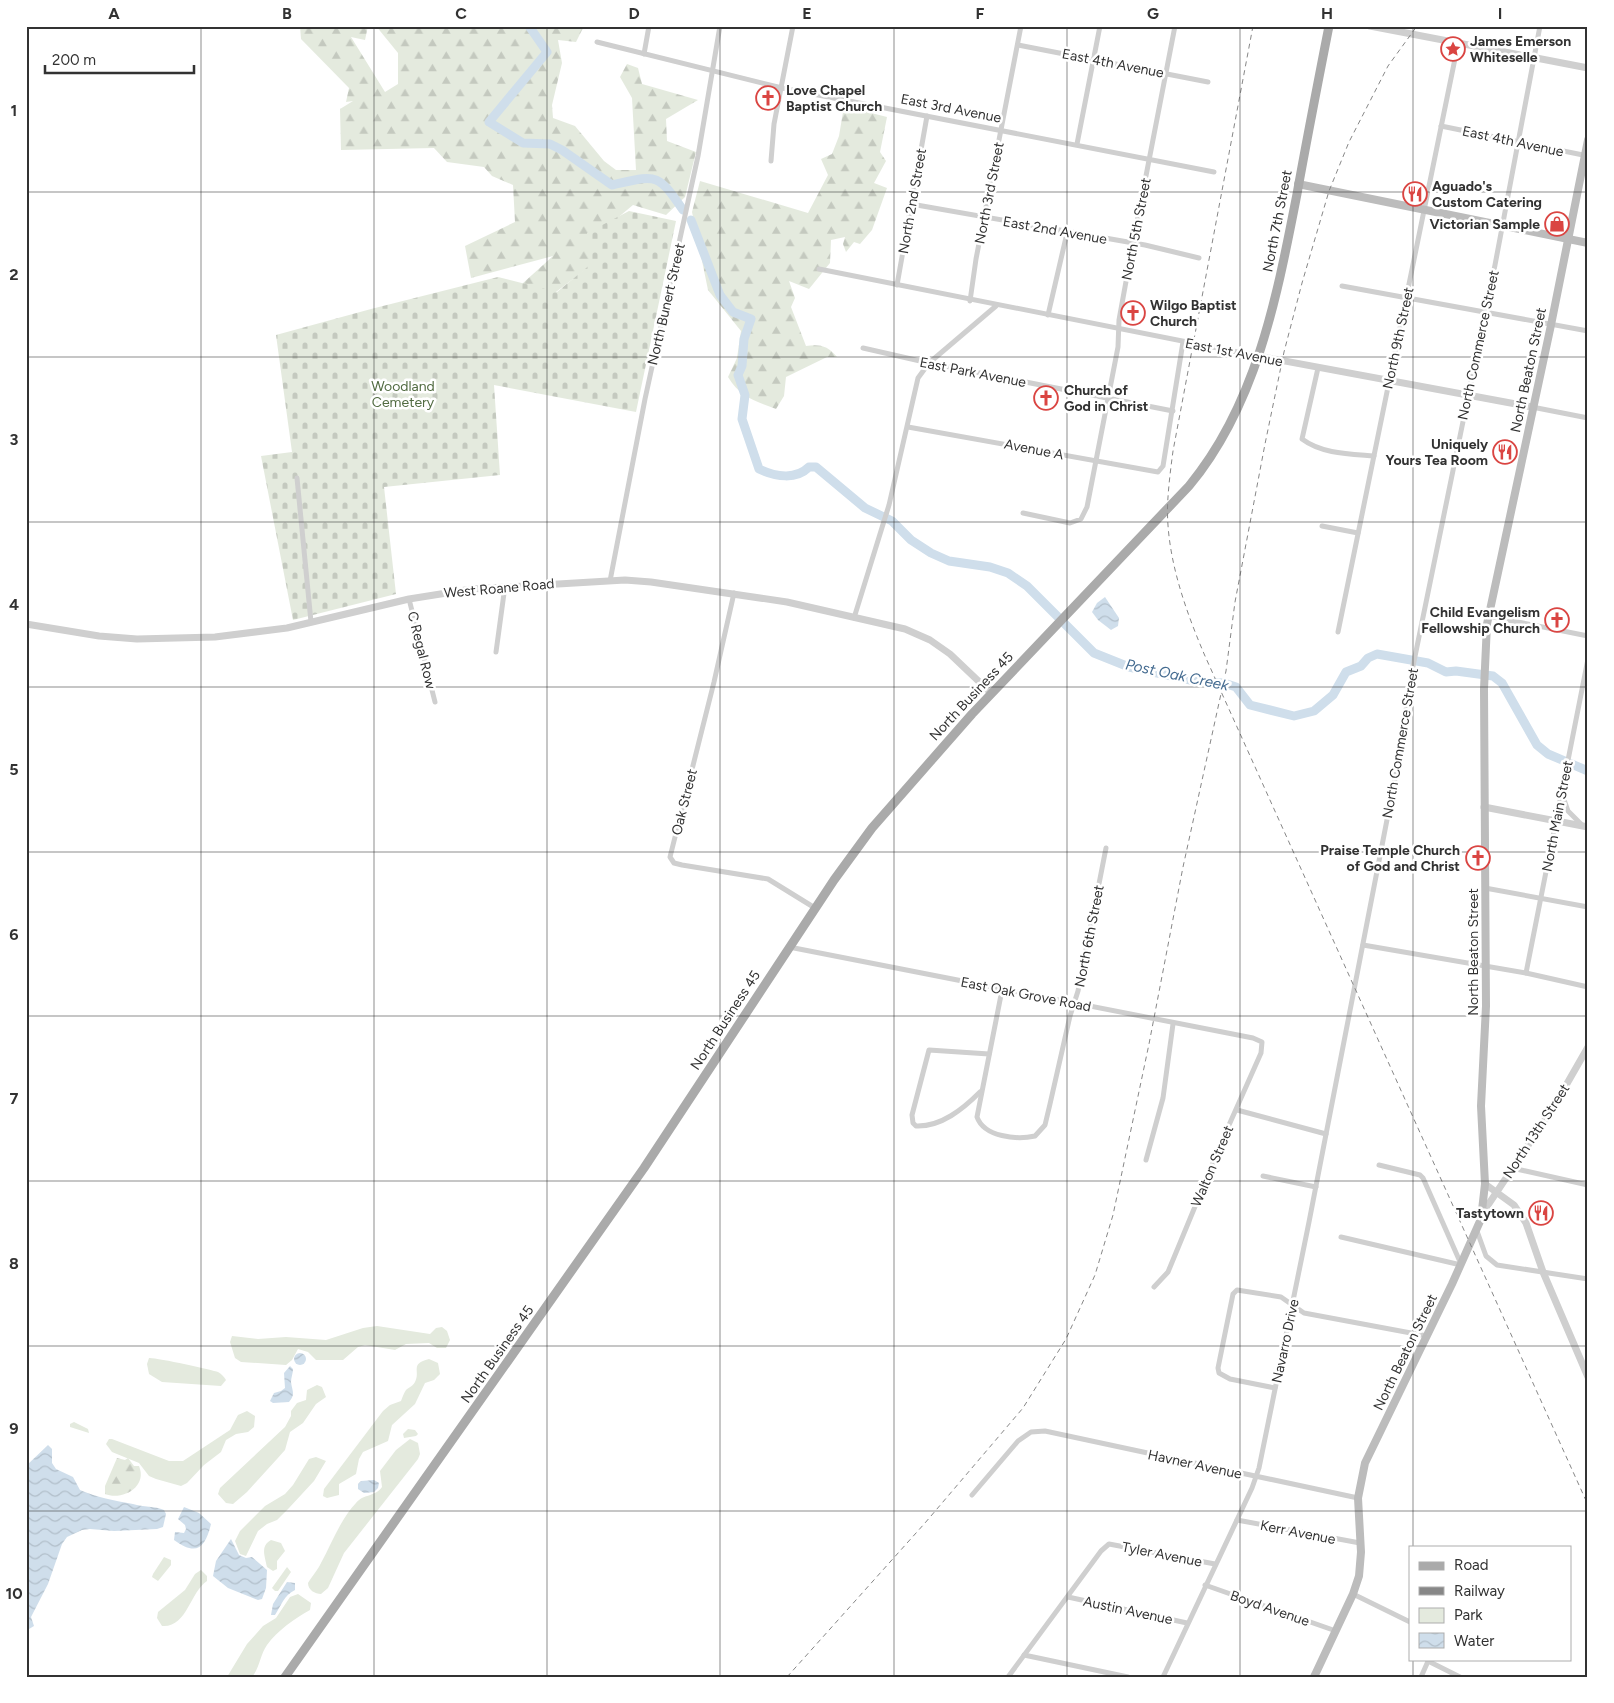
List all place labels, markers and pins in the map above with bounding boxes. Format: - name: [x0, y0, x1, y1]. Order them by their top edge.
- place label: James Emerson Whiteselle: [1470, 33, 1571, 66]
- place icon: James Emerson Whiteselle: [1440, 36, 1466, 62]
- place label: Love Chapel Baptist Church: [786, 82, 882, 115]
- church icon: Love Chapel Baptist Church: [755, 85, 781, 111]
- place label: Aguado's Custom Catering: [1432, 178, 1542, 211]
- restaurant icon: Aguado's Custom Catering: [1402, 181, 1428, 207]
- shop icon: Victorian Sample: [1544, 211, 1570, 237]
- place label: Victorian Sample: [1429, 216, 1540, 233]
- place label: Wilgo Baptist Church: [1150, 297, 1237, 330]
- church icon: Wilgo Baptist Church: [1120, 300, 1146, 326]
- place label: Church of God in Christ: [1064, 382, 1149, 415]
- church icon: Church of God in Christ: [1033, 385, 1059, 411]
- place label: Uniquely Yours Tea Room: [1386, 436, 1489, 469]
- restaurant icon: Uniquely Yours Tea Room: [1492, 439, 1518, 465]
- place label: Child Evangelism Fellowship Church: [1421, 604, 1540, 637]
- church icon: Child Evangelism Fellowship Church: [1544, 607, 1570, 633]
- place label: Praise Temple Church of God and Christ: [1320, 842, 1460, 875]
- church icon: Praise Temple Church of God and Christ: [1465, 845, 1491, 871]
- restaurant icon: Tastytown: [1528, 1200, 1554, 1226]
- place label: Tastytown: [1456, 1205, 1524, 1222]

